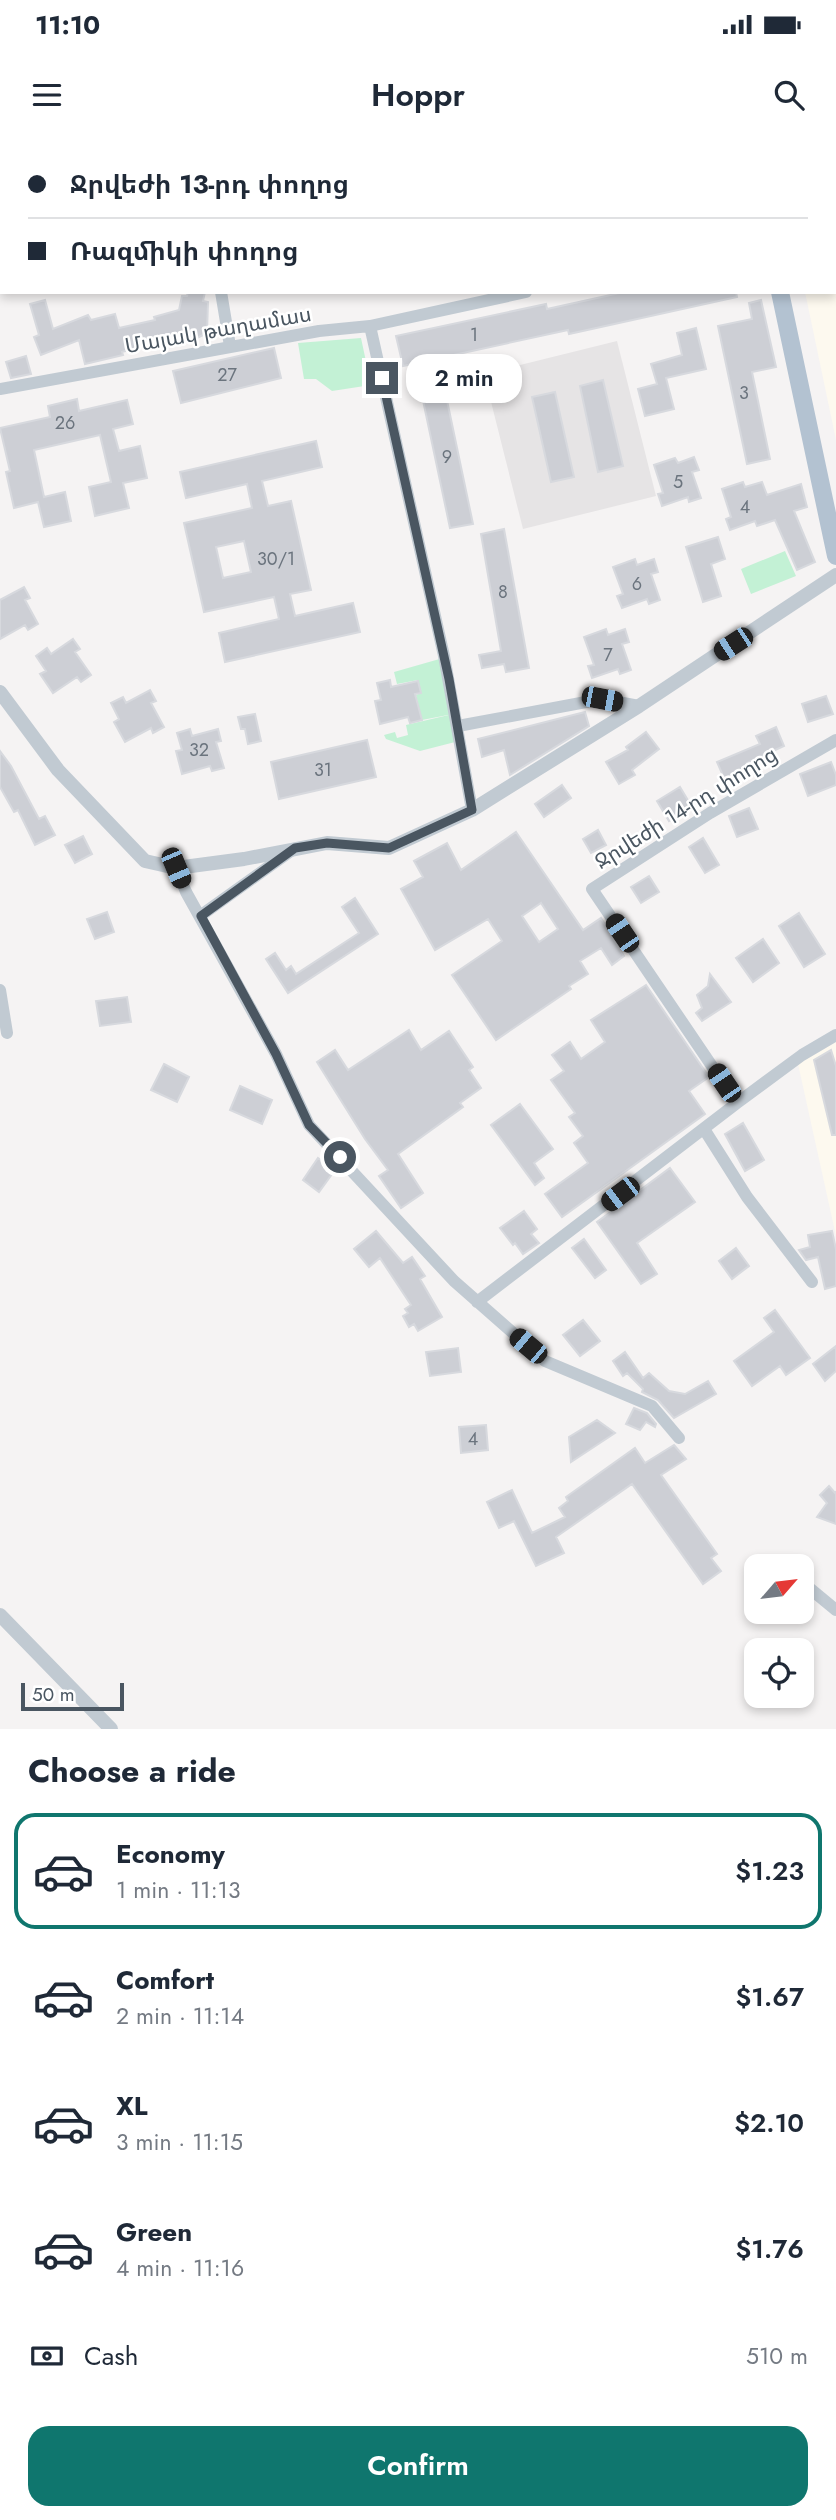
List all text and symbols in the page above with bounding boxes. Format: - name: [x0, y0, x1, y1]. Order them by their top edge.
- text: 11:10: [35, 6, 100, 44]
- text: Hoppr: [371, 72, 465, 118]
- icon: menu: [28, 76, 66, 114]
- icon: search: [770, 76, 808, 114]
- text: Ջրվեժի 13-րդ փողոց: [70, 165, 349, 203]
- text: Ռազմիկի փողոց: [70, 232, 299, 270]
- street label: Մայակ թաղամաս: [122, 299, 314, 361]
- house number: 1: [470, 322, 478, 348]
- callout: 2 min: [406, 354, 522, 402]
- text: 2 min: [434, 361, 494, 395]
- house number: 27: [217, 362, 237, 388]
- route end: [366, 362, 398, 394]
- house number: 3: [739, 380, 749, 406]
- house number: 26: [55, 410, 75, 436]
- house number: 9: [442, 444, 452, 470]
- house number: 5: [673, 469, 683, 495]
- house number: 4: [740, 494, 750, 520]
- house number: 30/1: [257, 546, 295, 572]
- house number: 6: [632, 571, 642, 597]
- house number: 8: [498, 579, 508, 605]
- car: [710, 624, 757, 664]
- house number: 7: [603, 642, 613, 668]
- car: [580, 685, 625, 713]
- house number: 32: [189, 737, 209, 763]
- street label: Ջրվեժի 14-րդ փողոց: [589, 740, 783, 876]
- house number: 31: [314, 757, 332, 783]
- car: [159, 845, 194, 891]
- car: [602, 910, 643, 956]
- car: [704, 1060, 745, 1106]
- route start: [324, 1141, 356, 1173]
- car: [597, 1173, 644, 1215]
- car: [506, 1324, 551, 1368]
- house number: 4: [468, 1426, 478, 1452]
- north arrow: [744, 1554, 814, 1624]
- map controls: [744, 1554, 814, 1708]
- button: locate: [744, 1638, 814, 1708]
- scale bar: [21, 1680, 124, 1712]
- text: 50 m: [32, 1681, 75, 1708]
- text: Choose a ride: [28, 1748, 236, 1794]
- text: Economy: [116, 1835, 225, 1873]
- icon: car: [32, 1840, 95, 1903]
- text: $1.23: [735, 1852, 804, 1890]
- text: 1 min · 11:13: [116, 1873, 240, 1907]
- text: Comfort: [116, 1961, 214, 1999]
- icon: car: [32, 1966, 95, 2029]
- text: $1.67: [736, 1978, 804, 2016]
- text: 2 min · 11:14: [116, 1999, 244, 2033]
- text: XL: [116, 2087, 148, 2125]
- icon: car: [32, 2092, 95, 2155]
- text: $2.10: [734, 2104, 804, 2142]
- text: 3 min · 11:15: [116, 2125, 243, 2159]
- text: Green: [116, 2213, 192, 2251]
- icon: car: [32, 2218, 95, 2281]
- text: $1.76: [736, 2230, 804, 2268]
- text: 4 min · 11:16: [116, 2251, 244, 2285]
- icon: cash: [28, 2337, 66, 2375]
- text: Cash: [84, 2337, 138, 2375]
- text: 510 m: [746, 2339, 808, 2373]
- button: Confirm: [28, 2426, 808, 2506]

